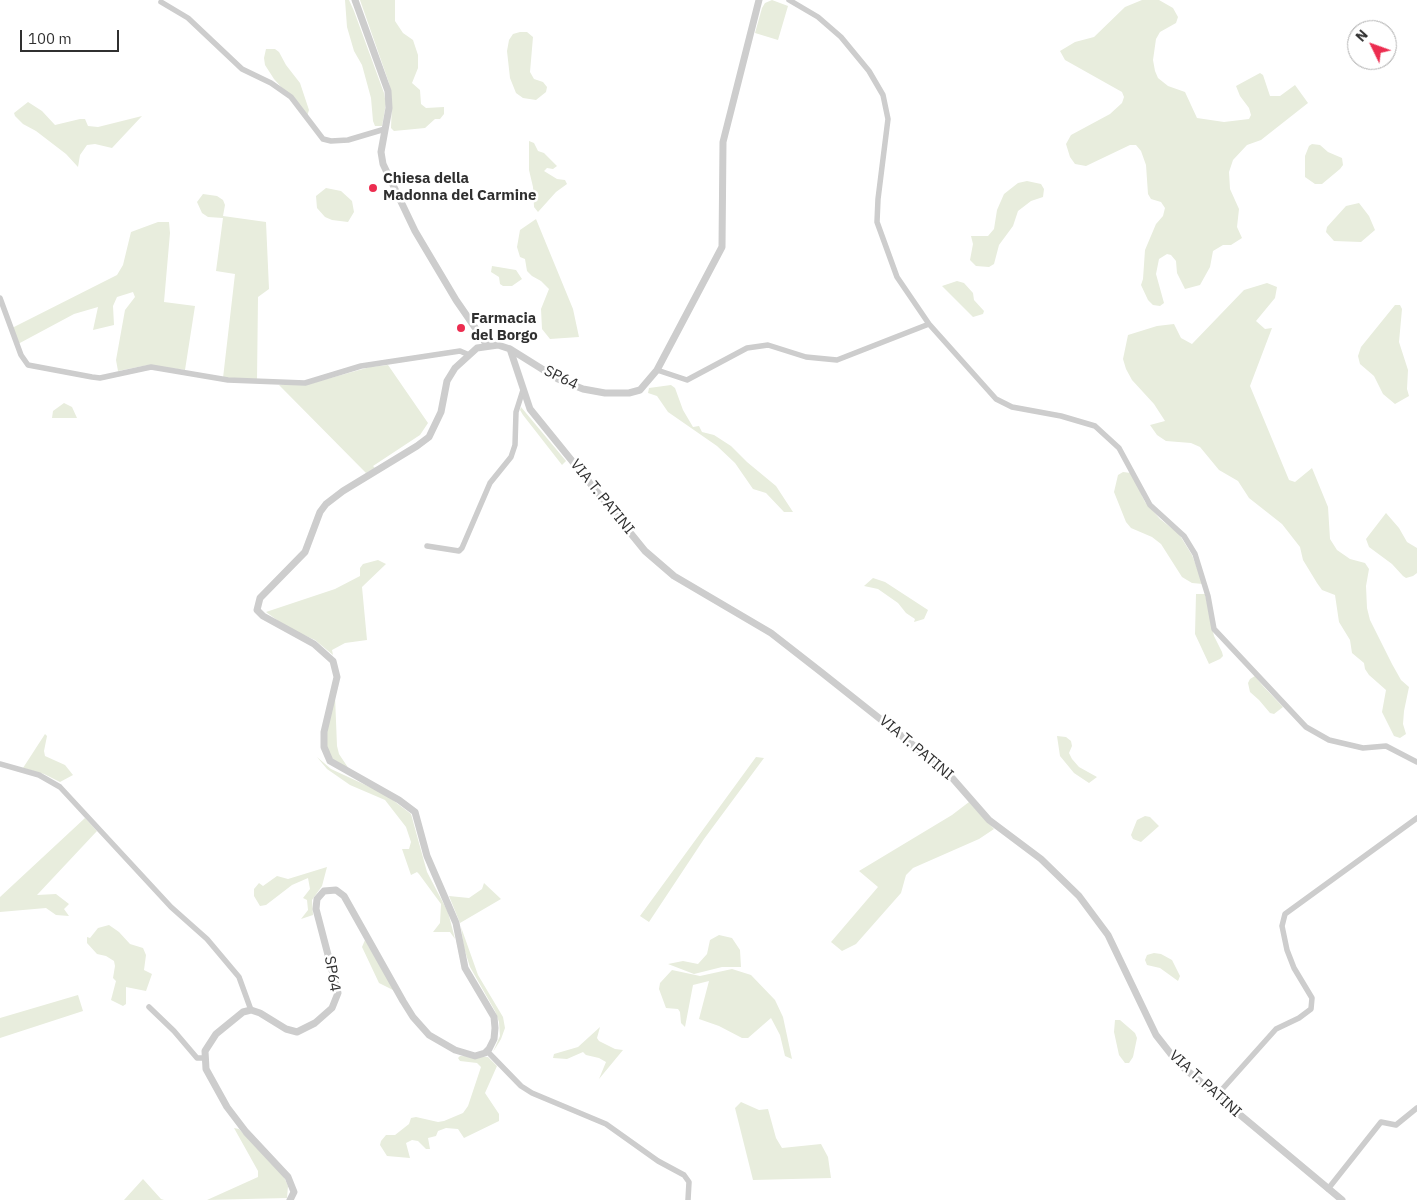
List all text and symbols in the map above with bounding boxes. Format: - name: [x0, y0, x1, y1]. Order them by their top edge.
- scale bar: [22, 20, 121, 52]
- north arrow: [1347, 20, 1397, 70]
- text: N: [1352, 26, 1372, 45]
- text: 100 m: [28, 29, 72, 48]
- place label: Chiesa della Madonna del Carmine: [383, 170, 536, 205]
- marker: Chiesa della Madonna del Carmine: [367, 182, 379, 194]
- place label: Farmacia del Borgo: [471, 310, 538, 345]
- marker: Farmacia del Borgo: [455, 322, 467, 334]
- street label: SP64: [541, 362, 581, 394]
- street label: VIA T. PATINI: [566, 456, 638, 538]
- street label: VIA T. PATINI: [875, 712, 957, 784]
- street label: SP64: [320, 955, 344, 993]
- street label: VIA T. PATINI: [1165, 1047, 1245, 1121]

